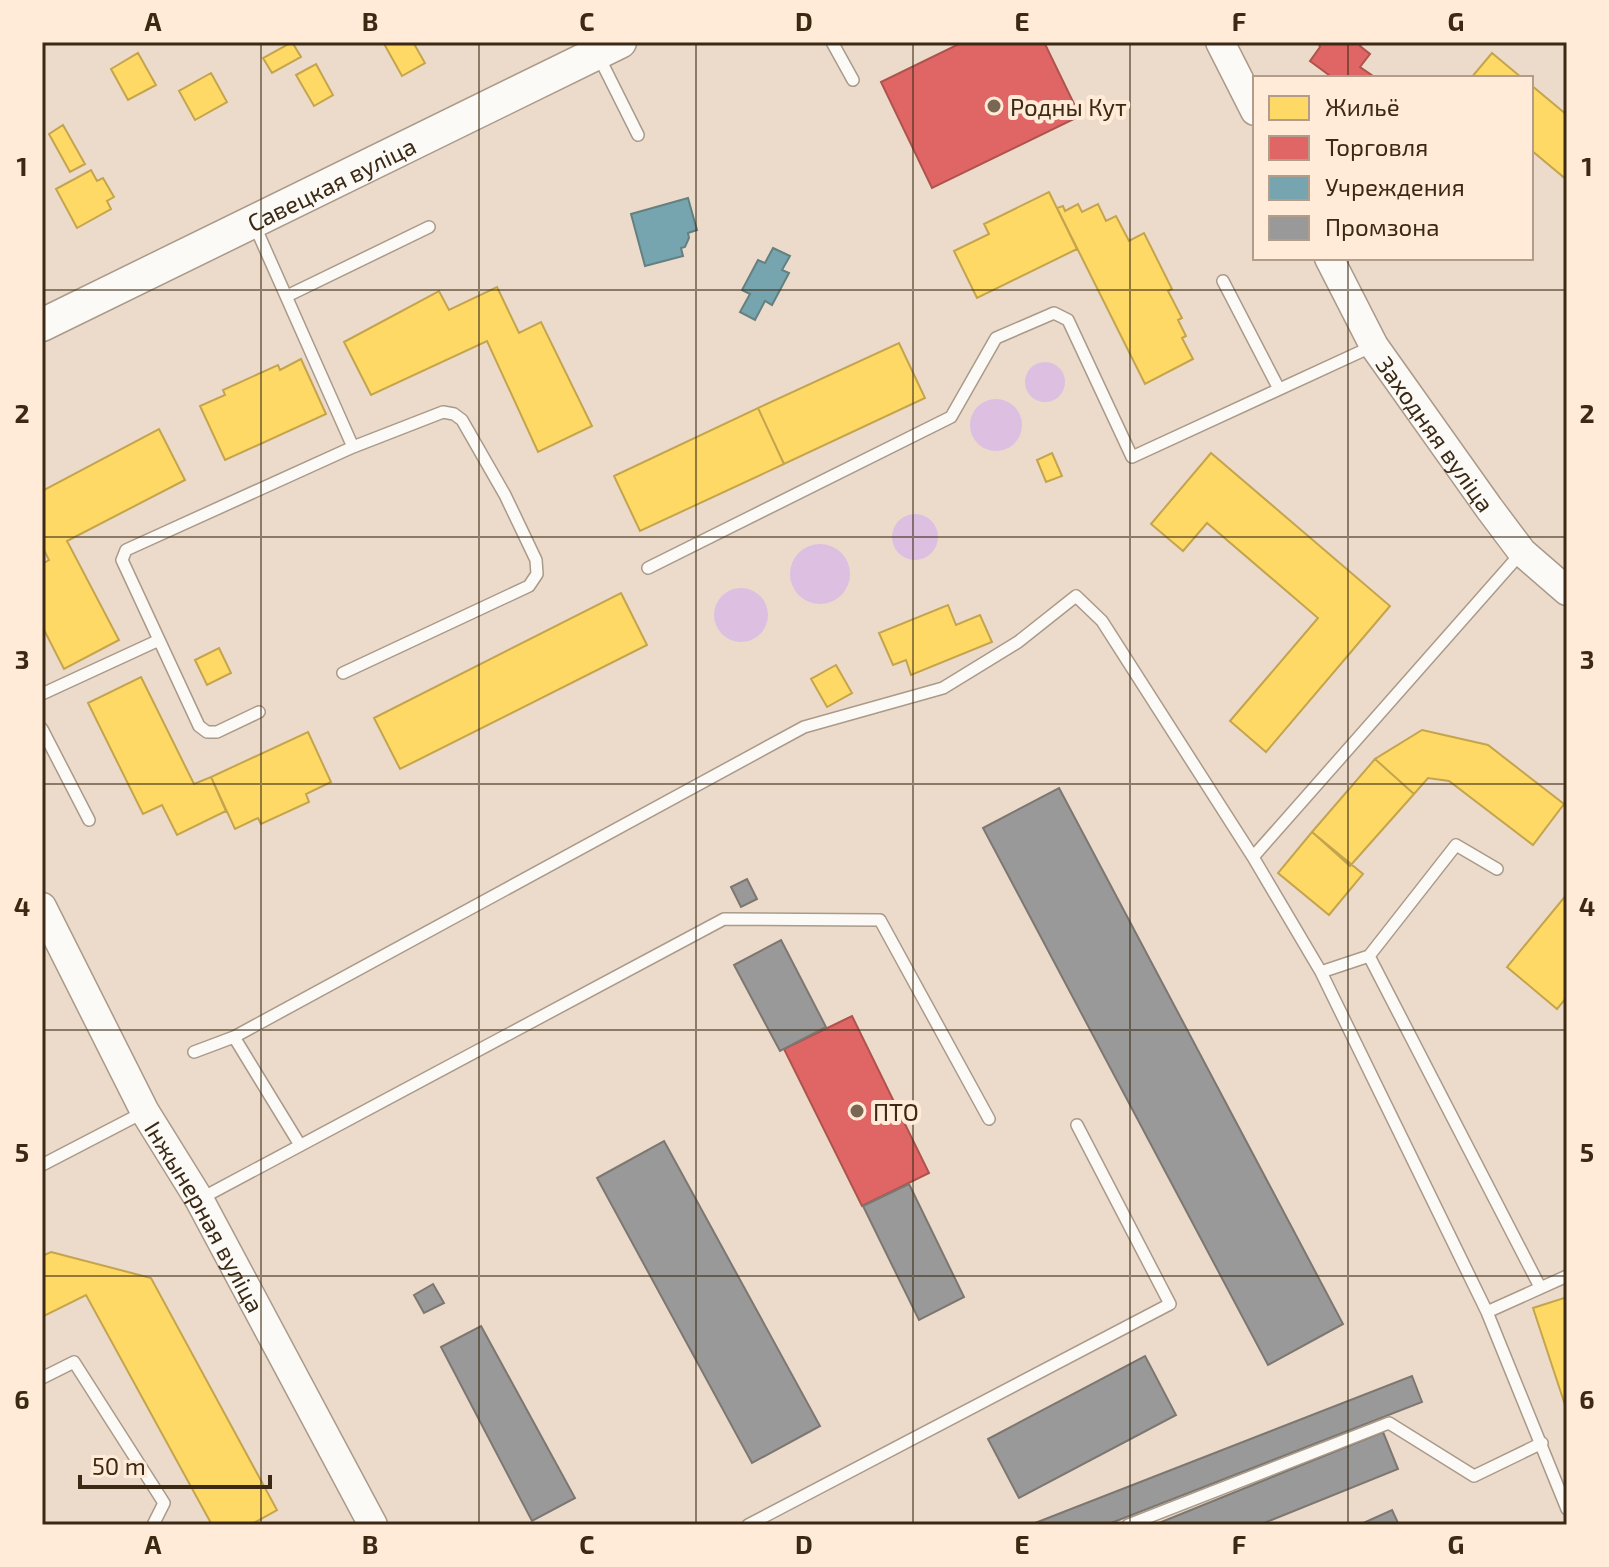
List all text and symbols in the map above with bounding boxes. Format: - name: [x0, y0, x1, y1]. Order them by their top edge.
- text: A: [145, 5, 162, 36]
- text: B: [362, 5, 378, 36]
- text: C: [579, 5, 595, 36]
- text: D: [795, 5, 813, 36]
- text: E: [1014, 5, 1030, 36]
- text: F: [1232, 5, 1246, 36]
- text: G: [1448, 5, 1464, 36]
- legend: [1253, 76, 1533, 260]
- place label: Родны Кут: [1010, 92, 1127, 122]
- text: Жильё: [1325, 92, 1400, 121]
- marker: Родны Кут: [985, 97, 1003, 115]
- street label: Савецкая вуліца: [242, 130, 420, 237]
- text: Торговля: [1325, 132, 1428, 161]
- text: 1: [16, 150, 28, 181]
- text: 1: [1581, 150, 1593, 181]
- text: Учреждения: [1325, 172, 1465, 201]
- text: Промзона: [1325, 212, 1440, 241]
- street label: Заходняя вуліца: [1371, 350, 1501, 517]
- text: 2: [14, 397, 30, 428]
- text: 2: [1579, 397, 1595, 428]
- text: 3: [15, 643, 29, 674]
- text: 3: [1580, 643, 1594, 674]
- text: 4: [14, 890, 30, 921]
- text: 4: [1579, 890, 1595, 921]
- place label: ПТО: [873, 1097, 919, 1126]
- marker: ПТО: [848, 1102, 866, 1120]
- street label: Інжынерная вуліца: [140, 1115, 271, 1317]
- text: 5: [15, 1136, 29, 1167]
- text: 5: [1580, 1136, 1594, 1167]
- text: 6: [14, 1383, 30, 1414]
- text: 6: [1579, 1383, 1595, 1414]
- scale bar: [80, 1439, 270, 1489]
- text: 50 m: [92, 1451, 146, 1480]
- text: A: [145, 1528, 162, 1559]
- text: B: [362, 1528, 378, 1559]
- text: C: [579, 1528, 595, 1559]
- text: D: [795, 1528, 813, 1559]
- text: E: [1014, 1528, 1030, 1559]
- text: F: [1232, 1528, 1246, 1559]
- text: G: [1448, 1528, 1464, 1559]

